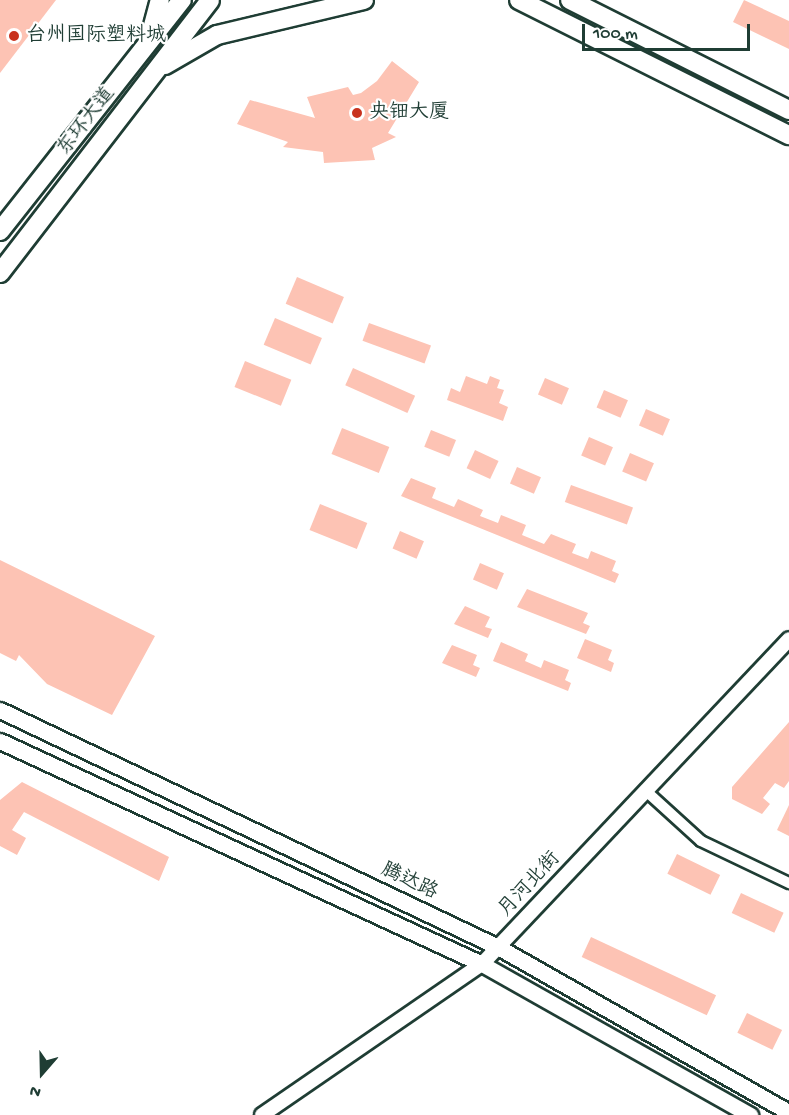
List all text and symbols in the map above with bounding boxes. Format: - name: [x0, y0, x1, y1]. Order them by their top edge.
- scale bar: [585, 12, 753, 50]
- place label: 台州国际塑料城: [26, 24, 166, 48]
- text: 100 m: [593, 24, 638, 45]
- marker: 台州国际塑料城: [7, 29, 21, 43]
- street label: 东环大道: [53, 83, 121, 161]
- place label: 央钿大厦: [369, 101, 449, 125]
- marker: 央钿大厦: [350, 106, 364, 120]
- street label: 月河北街: [494, 848, 566, 922]
- street label: 腾达路: [377, 858, 441, 906]
- north arrow: [12, 1043, 72, 1103]
- text: N: [28, 1080, 44, 1101]

